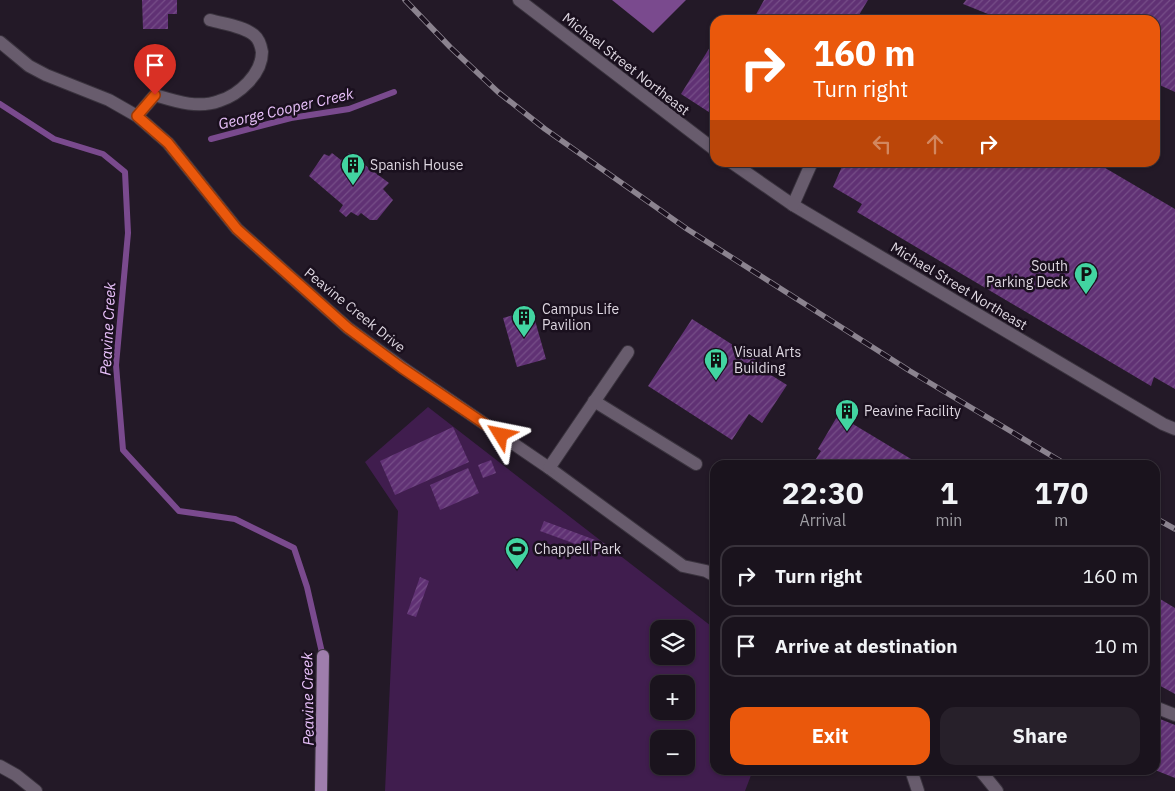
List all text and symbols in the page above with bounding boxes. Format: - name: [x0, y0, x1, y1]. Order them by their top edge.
- street label: Michael Street Northeast: [559, 9, 693, 119]
- text: 160 m: [813, 30, 916, 76]
- icon: right: [730, 35, 795, 100]
- pin: [134, 44, 176, 95]
- icon: arrive: [141, 51, 169, 79]
- text: Turn right: [813, 74, 908, 103]
- water label: George Cooper Creek: [216, 84, 356, 133]
- icon: left: [868, 130, 896, 158]
- icon: ahead: [921, 130, 949, 158]
- icon: right: [974, 130, 1002, 158]
- building icon: Spanish House: [340, 152, 366, 186]
- place label: Spanish House: [370, 156, 464, 174]
- street label: Michael Street Northeast: [887, 238, 1031, 334]
- place label: South Parking Deck: [986, 257, 1069, 291]
- parking icon: South Parking Deck: [1073, 261, 1099, 295]
- street label: Peavine Creek Drive: [301, 264, 409, 356]
- water label: Peavine Creek: [96, 282, 119, 376]
- place label: Campus Life Pavilion: [542, 300, 620, 334]
- building icon: Campus Life Pavilion: [511, 304, 537, 338]
- place label: Visual Arts Building: [734, 343, 801, 377]
- building icon: Visual Arts Building: [703, 347, 729, 381]
- building icon: Peavine Facility: [834, 398, 860, 432]
- place label: Peavine Facility: [864, 402, 961, 420]
- position arrow: [474, 408, 526, 460]
- text: 22:30: [782, 473, 864, 512]
- text: 1: [940, 473, 958, 512]
- text: 170: [1034, 473, 1088, 512]
- text: Arrival: [799, 510, 846, 530]
- text: min: [935, 510, 962, 530]
- text: m: [1054, 510, 1068, 530]
- sports icon: Chappell Park: [504, 536, 530, 570]
- place label: Chappell Park: [534, 540, 622, 558]
- icon: right: [732, 562, 760, 590]
- text: Turn right: [775, 564, 862, 588]
- text: 160 m: [1083, 564, 1138, 588]
- map controls: [650, 620, 695, 775]
- button: layers: [650, 620, 695, 665]
- icon: arrive: [732, 632, 760, 660]
- text: Arrive at destination: [775, 634, 958, 658]
- text: 10 m: [1094, 634, 1138, 658]
- water label: Peavine Creek: [297, 652, 318, 746]
- button: +: [650, 675, 695, 720]
- button: Exit: [730, 707, 930, 765]
- button: Share: [940, 707, 1140, 765]
- button: −: [650, 730, 695, 775]

